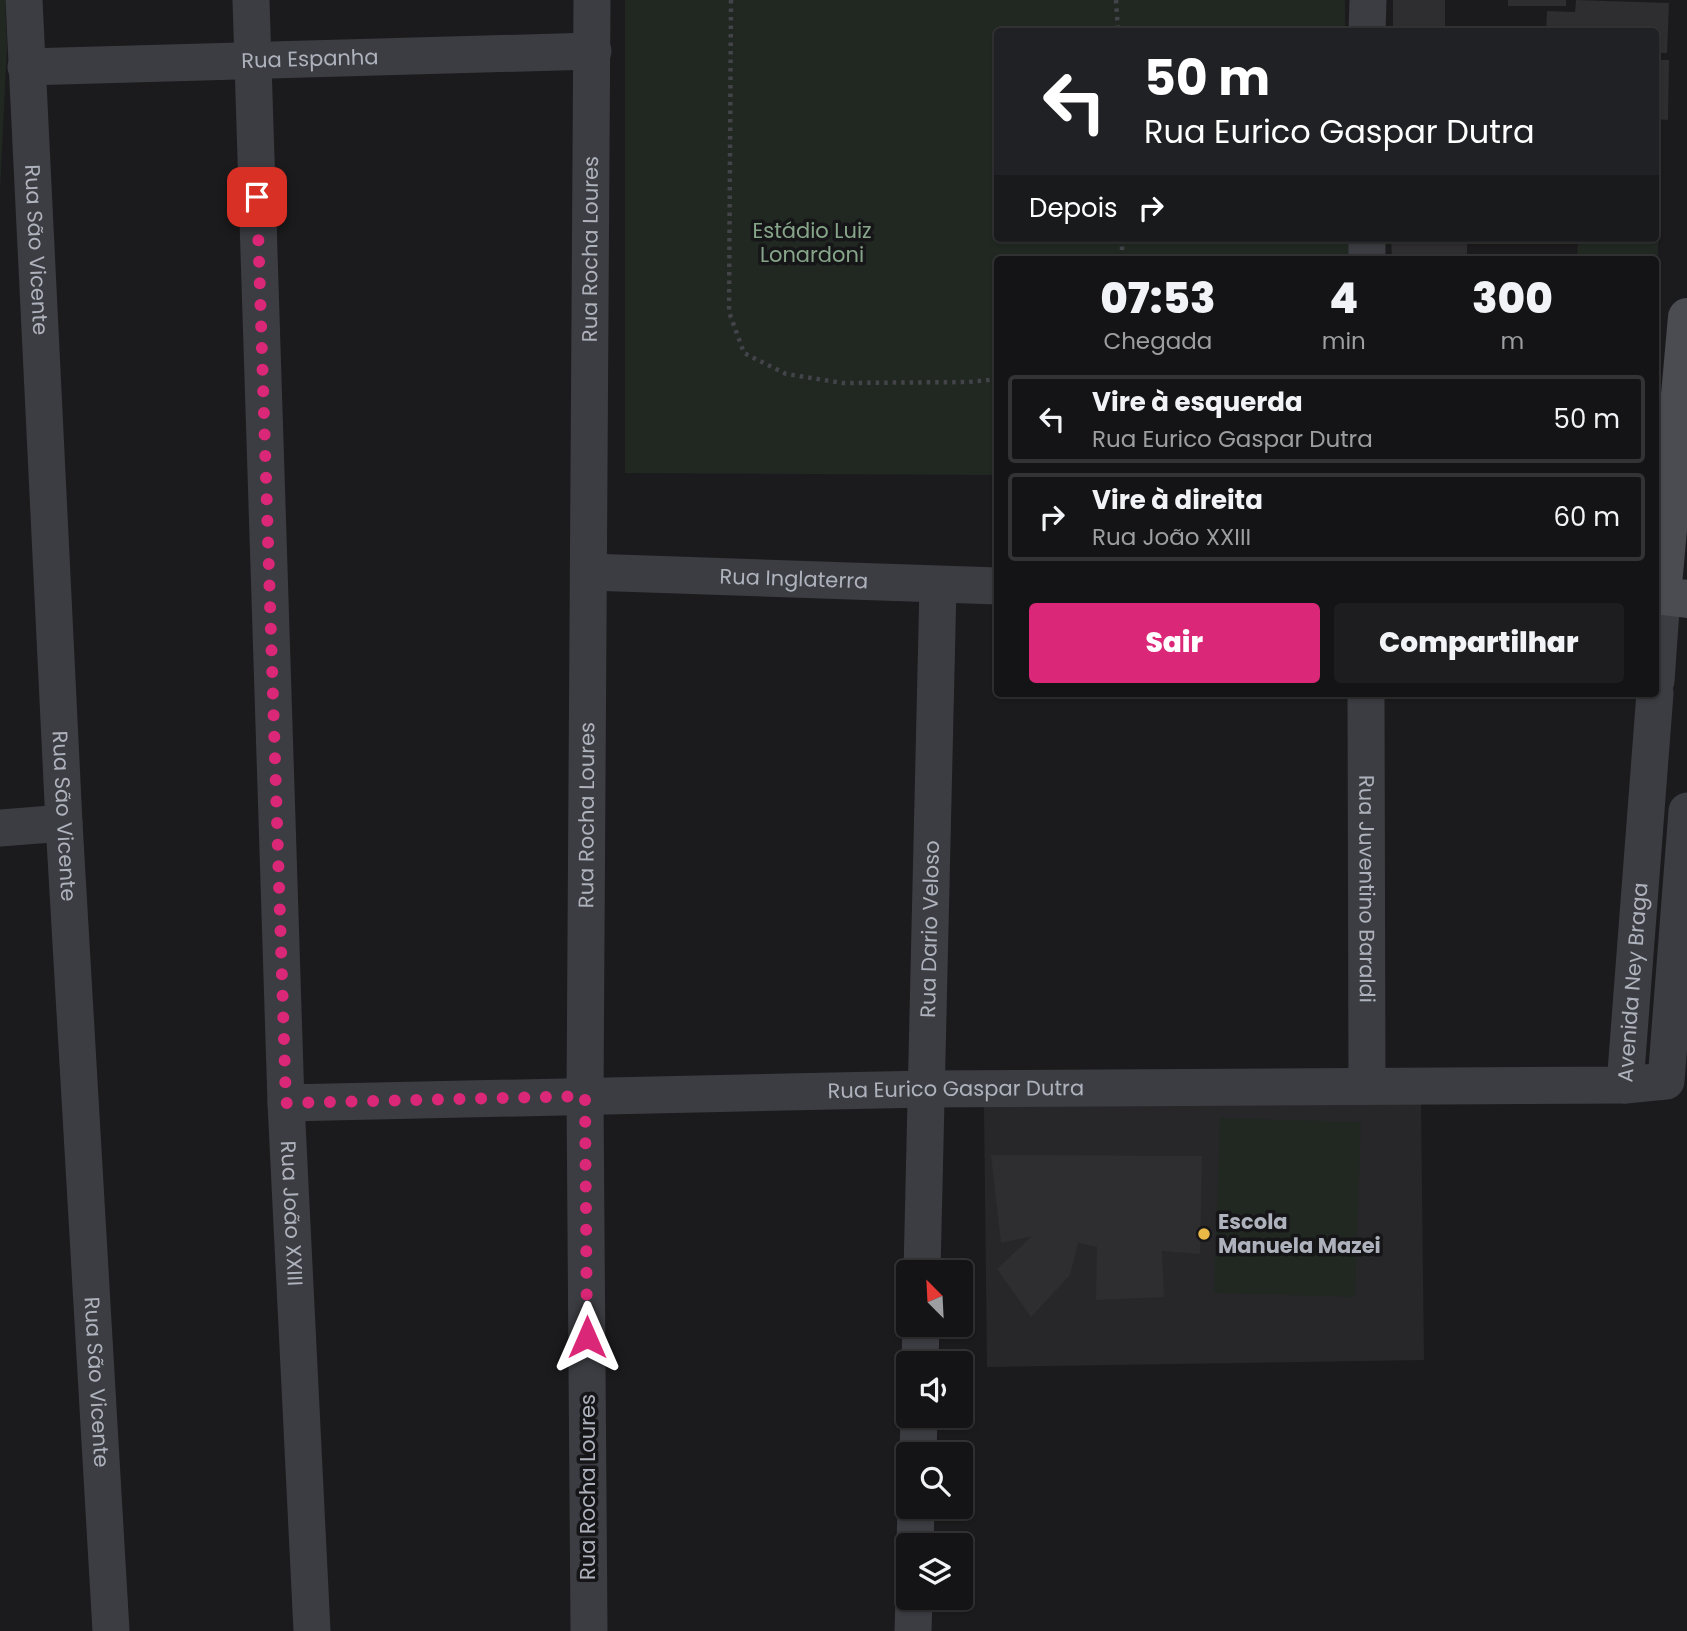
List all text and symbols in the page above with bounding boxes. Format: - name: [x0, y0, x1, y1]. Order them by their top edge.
- street label: Rua Espanha: [241, 42, 379, 75]
- text: 50 m: [1144, 44, 1270, 112]
- icon: left: [1029, 56, 1120, 147]
- text: Rua Eurico Gaspar Dutra: [1144, 109, 1535, 154]
- street label: Rua Rocha Loures: [575, 156, 605, 342]
- street label: Rua São Vicente: [18, 164, 55, 336]
- pin: [227, 167, 287, 227]
- icon: arrive: [238, 178, 276, 216]
- icon: right: [1132, 189, 1170, 227]
- text: Depois: [1029, 190, 1118, 226]
- park label: Estádio Luiz Lonardoni: [752, 216, 872, 269]
- text: 07:53: [1100, 269, 1216, 328]
- text: 4: [1329, 269, 1358, 328]
- text: 300: [1472, 269, 1553, 328]
- text: Chegada: [1103, 325, 1212, 357]
- text: min: [1322, 325, 1366, 357]
- text: m: [1501, 325, 1524, 357]
- text: Vire à esquerda: [1092, 384, 1303, 420]
- icon: left: [1033, 400, 1071, 438]
- text: 50 m: [1554, 401, 1620, 437]
- text: Rua Eurico Gaspar Dutra: [1092, 423, 1373, 455]
- text: Vire à direita: [1092, 482, 1263, 518]
- icon: right: [1033, 498, 1071, 536]
- text: 60 m: [1553, 499, 1620, 535]
- text: Rua João XXIII: [1092, 521, 1251, 553]
- street label: Rua Inglaterra: [719, 561, 869, 596]
- button: Sair: [1029, 603, 1320, 683]
- button: Compartilhar: [1334, 603, 1624, 683]
- street label: Rua Rocha Loures: [571, 722, 601, 908]
- street label: Rua São Vicente: [46, 730, 84, 902]
- street label: Rua Juventino Baraldi: [1352, 775, 1382, 1003]
- street label: Rua Dario Veloso: [913, 840, 946, 1018]
- street label: Avenida Ney Braga: [1610, 881, 1654, 1083]
- street label: Rua Eurico Gaspar Dutra: [827, 1073, 1084, 1105]
- street label: Rua João XXIII: [274, 1140, 310, 1287]
- place label: Escola Manuela Mazei: [1218, 1207, 1381, 1260]
- marker: Escola Manuela Mazei: [1196, 1226, 1212, 1242]
- north arrow: [896, 1260, 973, 1337]
- map controls: [896, 1260, 973, 1610]
- street label: Rua São Vicente: [78, 1296, 116, 1468]
- position arrow: [550, 1300, 624, 1374]
- button: sound: [896, 1351, 973, 1428]
- street label: Rua Rocha Loures: [573, 1394, 602, 1580]
- button: search: [896, 1442, 973, 1519]
- button: layers: [896, 1533, 973, 1610]

